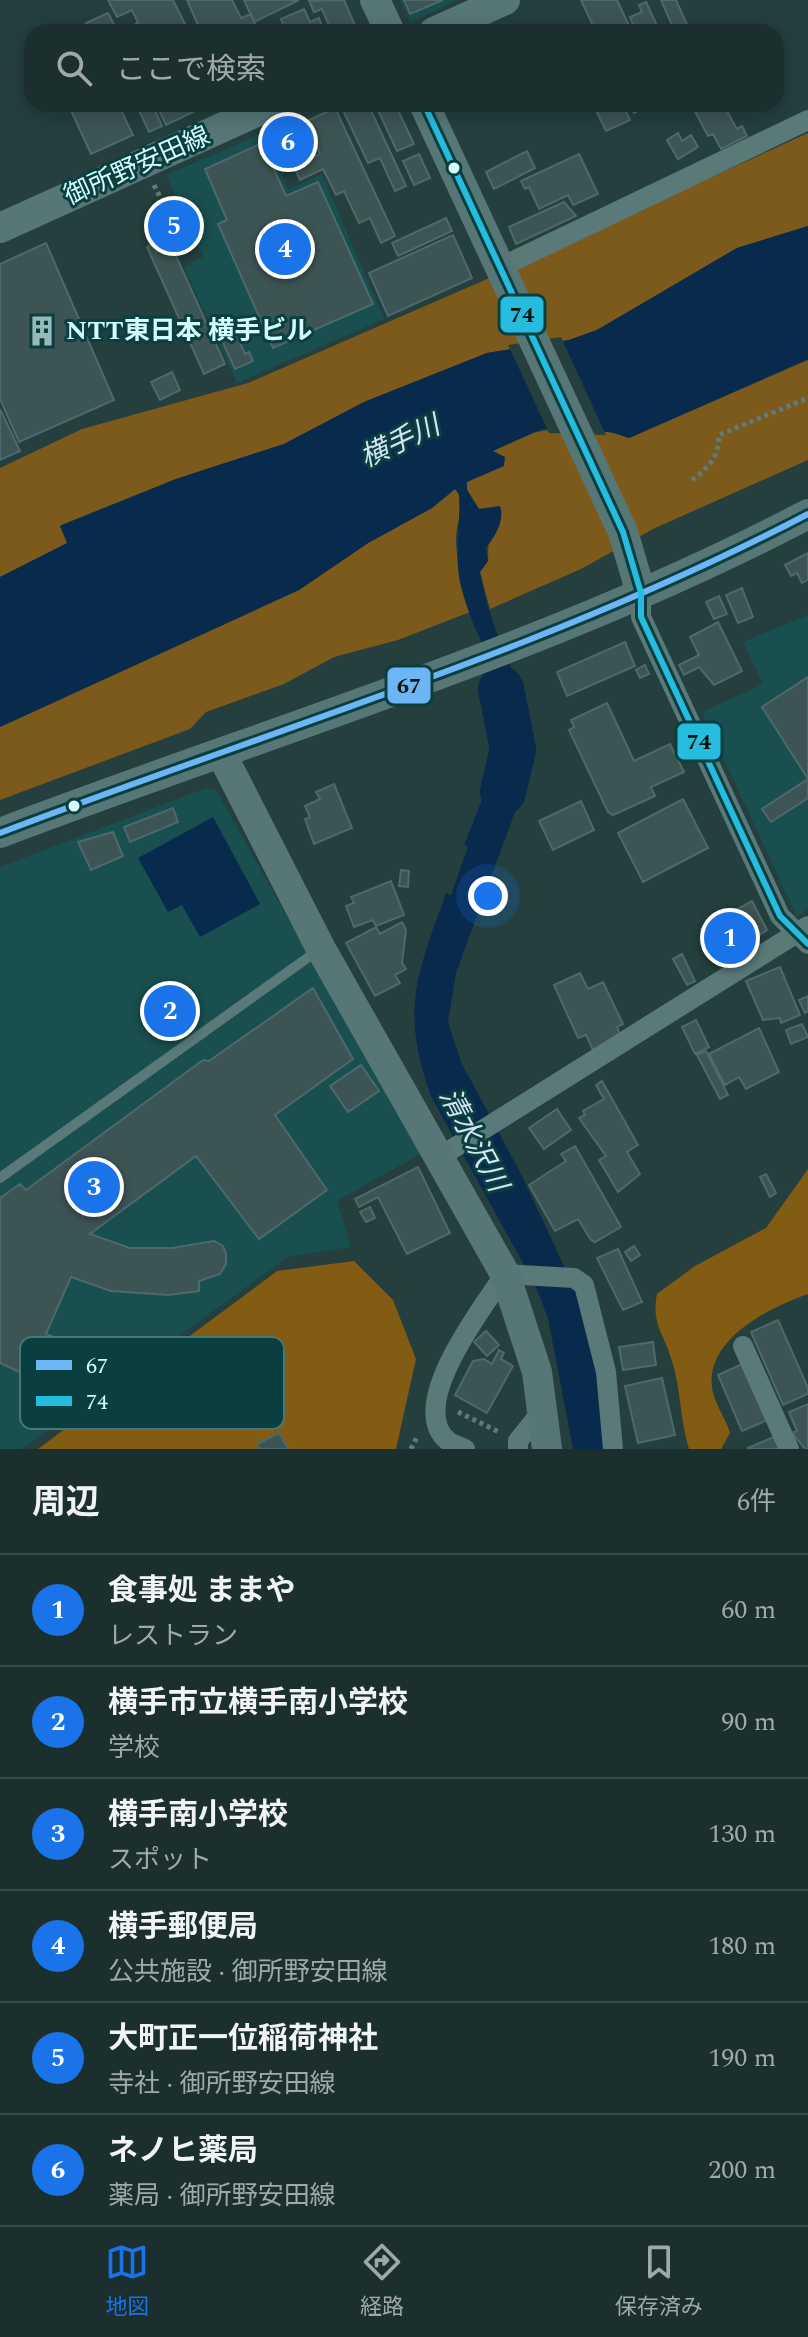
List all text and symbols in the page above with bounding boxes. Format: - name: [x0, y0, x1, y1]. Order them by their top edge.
- search box: [24, 24, 784, 112]
- icon: search: [52, 46, 96, 90]
- text: ここで検索: [116, 47, 266, 93]
- pin: 6: [262, 112, 314, 172]
- street label: 御所野安田線: [58, 116, 216, 216]
- unlabelled marker: [446, 160, 462, 176]
- pin: 5: [148, 196, 200, 256]
- pin: 4: [259, 219, 311, 279]
- line badge: 74: [499, 295, 545, 334]
- text: 74: [510, 299, 535, 332]
- place label: NTT東日本 横手ビル: [66, 311, 312, 351]
- building icon: NTT東日本 横手ビル: [25, 314, 59, 348]
- water label: 横手川: [353, 403, 450, 479]
- line badge: 67: [386, 666, 432, 705]
- text: 67: [397, 670, 421, 703]
- line badge: 74: [676, 722, 722, 761]
- text: 74: [687, 726, 712, 759]
- unlabelled marker: [66, 798, 82, 814]
- your location: [468, 876, 508, 916]
- pin: 1: [704, 908, 756, 968]
- pin: 2: [144, 981, 196, 1041]
- water label: 清水沢川: [428, 1080, 520, 1202]
- pin: 3: [68, 1157, 120, 1217]
- legend: [20, 1337, 284, 1429]
- text: 67: [86, 1350, 108, 1383]
- text: 74: [86, 1386, 108, 1419]
- text: 周辺: [32, 1477, 100, 1529]
- text: 6件: [737, 1482, 776, 1522]
- text: 食事処 ままや: [108, 1568, 296, 1614]
- text: 1: [51, 1590, 65, 1630]
- text: 60 m: [721, 1590, 776, 1630]
- text: レストラン: [108, 1616, 238, 1656]
- text: 横手市立横手南小学校: [108, 1680, 408, 1726]
- text: 2: [51, 1702, 65, 1742]
- text: 90 m: [721, 1702, 776, 1742]
- text: 学校: [108, 1728, 160, 1768]
- text: 横手南小学校: [108, 1792, 288, 1838]
- text: 3: [51, 1814, 65, 1854]
- text: 130 m: [708, 1814, 776, 1854]
- text: スポット: [108, 1840, 212, 1880]
- text: 横手郵便局: [108, 1904, 258, 1950]
- text: 4: [51, 1926, 65, 1966]
- text: 180 m: [708, 1926, 776, 1966]
- text: 公共施設 · 御所野安田線: [108, 1952, 388, 1992]
- text: 大町正一位稲荷神社: [108, 2016, 378, 2062]
- text: 5: [51, 2038, 65, 2078]
- text: 190 m: [708, 2038, 776, 2078]
- text: 寺社 · 御所野安田線: [108, 2064, 336, 2104]
- text: ネノヒ薬局: [108, 2128, 258, 2174]
- text: 6: [51, 2150, 65, 2190]
- text: 200 m: [708, 2150, 776, 2190]
- text: 薬局 · 御所野安田線: [108, 2176, 336, 2216]
- tab: 地図: [105, 2240, 149, 2324]
- tab: 経路: [360, 2240, 404, 2324]
- tab: 保存済み: [615, 2240, 703, 2324]

